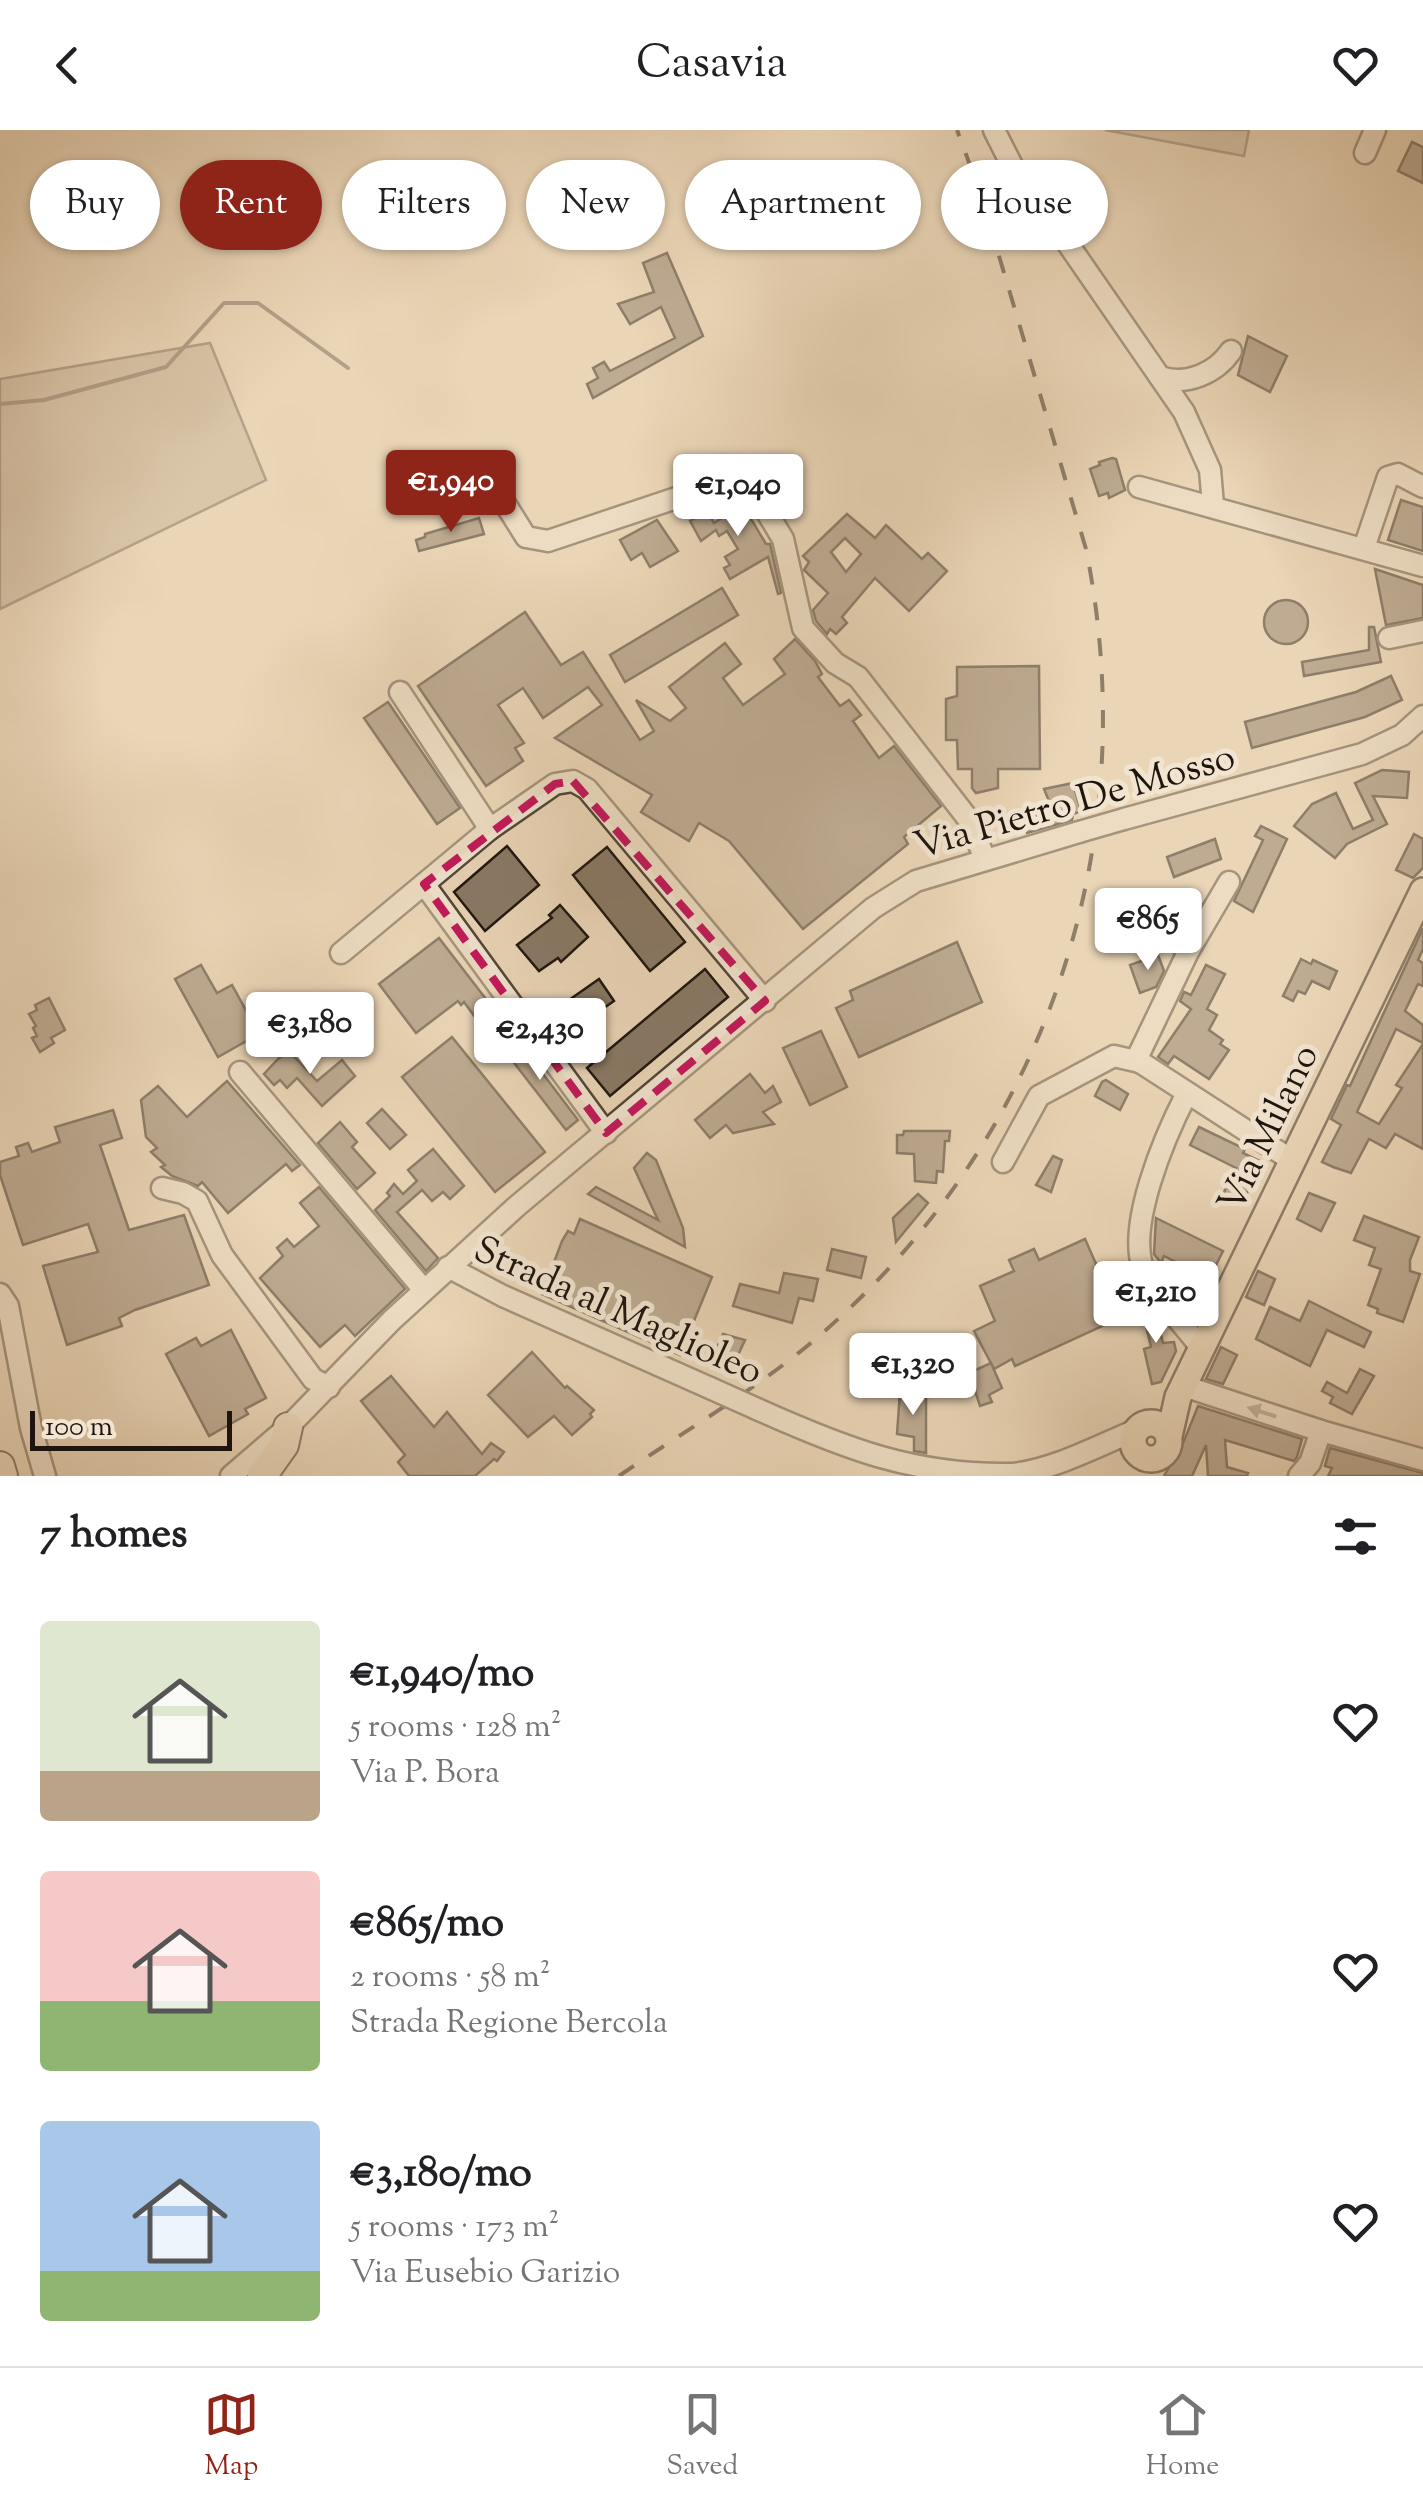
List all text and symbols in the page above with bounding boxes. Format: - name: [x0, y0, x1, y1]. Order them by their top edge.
- text: Casavia: [636, 33, 787, 98]
- icon: back: [40, 38, 95, 93]
- icon: heart: [1328, 38, 1383, 93]
- chip: Buy: [30, 160, 160, 250]
- chip: Rent: [180, 160, 322, 250]
- chip: Filters: [342, 160, 506, 250]
- chip: New: [526, 160, 665, 250]
- chip: Apartment: [685, 160, 921, 250]
- chip: House: [941, 160, 1108, 250]
- pin: €1,940: [370, 450, 532, 535]
- pin: €1,040: [657, 454, 819, 539]
- text: €1,940: [408, 459, 494, 505]
- text: €1,040: [695, 463, 781, 509]
- street label: Via Pietro De Mosso: [908, 732, 1242, 876]
- pin: €865: [1089, 888, 1207, 973]
- text: €865: [1117, 897, 1179, 943]
- pin: €3,180: [229, 992, 391, 1077]
- pin: €2,430: [459, 998, 621, 1083]
- text: €3,180: [268, 1001, 352, 1047]
- text: €2,430: [496, 1007, 584, 1053]
- street label: Via Milano: [1207, 1036, 1335, 1223]
- street label: Strada al Maglioleo: [464, 1225, 770, 1401]
- pin: €1,210: [1075, 1261, 1237, 1346]
- text: €1,210: [1116, 1270, 1197, 1316]
- pin: €1,320: [832, 1333, 994, 1418]
- text: €1,320: [871, 1342, 955, 1388]
- one-way arrow: [1247, 1403, 1277, 1418]
- scale bar: [30, 1406, 232, 1450]
- text: 100 m: [45, 1408, 113, 1448]
- text: 7 homes: [40, 1506, 188, 1566]
- icon: filters: [1328, 1509, 1383, 1564]
- text: €1,940/mo: [350, 1645, 534, 1705]
- icon: home: [120, 1661, 240, 1781]
- icon: heart: [1328, 1694, 1383, 1749]
- text: 5 rooms · 128 m²: [350, 1705, 561, 1751]
- text: Via P. Bora: [350, 1751, 500, 1797]
- text: €865/mo: [350, 1895, 504, 1955]
- icon: home: [120, 1911, 240, 2031]
- icon: heart: [1328, 1944, 1383, 1999]
- text: 2 rooms · 58 m²: [350, 1955, 551, 2001]
- text: Strada Regione Bercola: [350, 2001, 668, 2047]
- text: €3,180/mo: [350, 2145, 532, 2205]
- icon: home: [120, 2161, 240, 2281]
- icon: heart: [1328, 2194, 1383, 2249]
- text: 5 rooms · 173 m²: [350, 2205, 559, 2251]
- text: Via Eusebio Garizio: [350, 2251, 620, 2297]
- tab: Map: [204, 2387, 259, 2487]
- tab: Saved: [666, 2387, 738, 2487]
- tab: Home: [1146, 2387, 1219, 2487]

